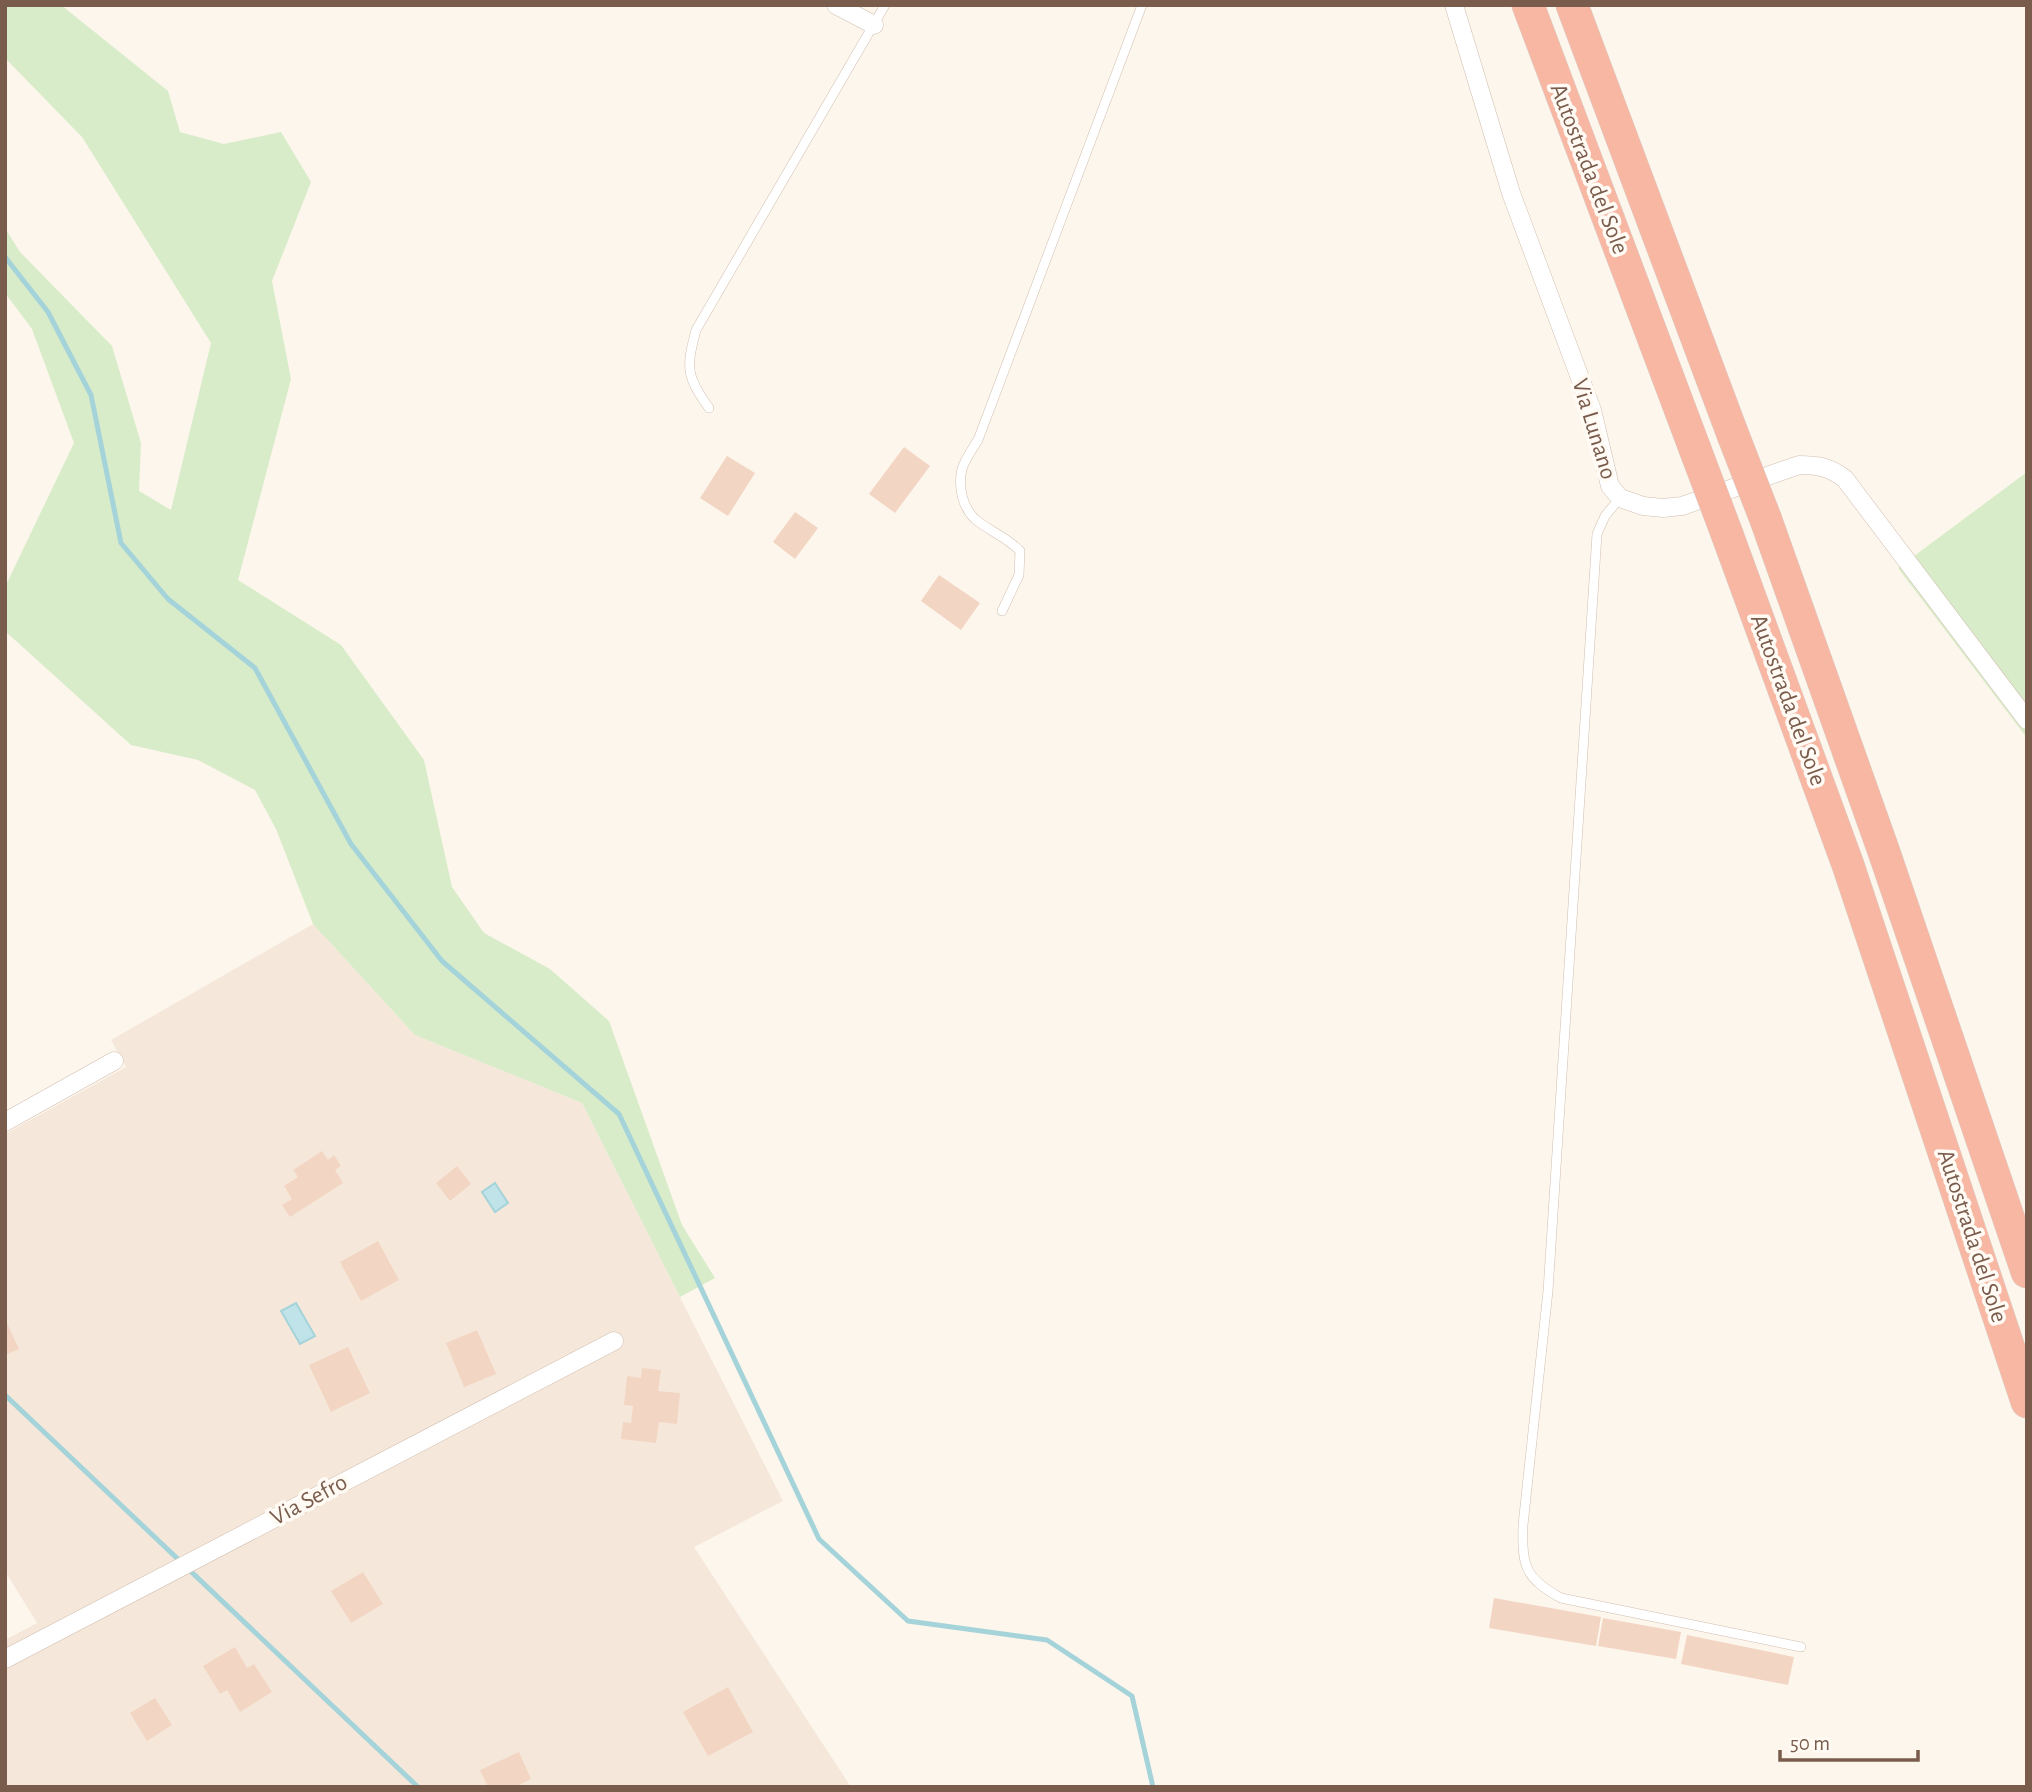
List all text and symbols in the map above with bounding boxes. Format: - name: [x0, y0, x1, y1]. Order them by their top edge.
- street label: Autostrada del Sole: [1545, 81, 1633, 257]
- street label: Via Lunano: [1567, 376, 1621, 482]
- street label: Autostrada del Sole: [1746, 611, 1830, 789]
- street label: Autostrada del Sole: [1933, 1147, 2011, 1325]
- street label: Via Sefro: [267, 1470, 351, 1530]
- scale bar: [1780, 1718, 1918, 1762]
- text: 50 m: [1790, 1733, 1830, 1754]

